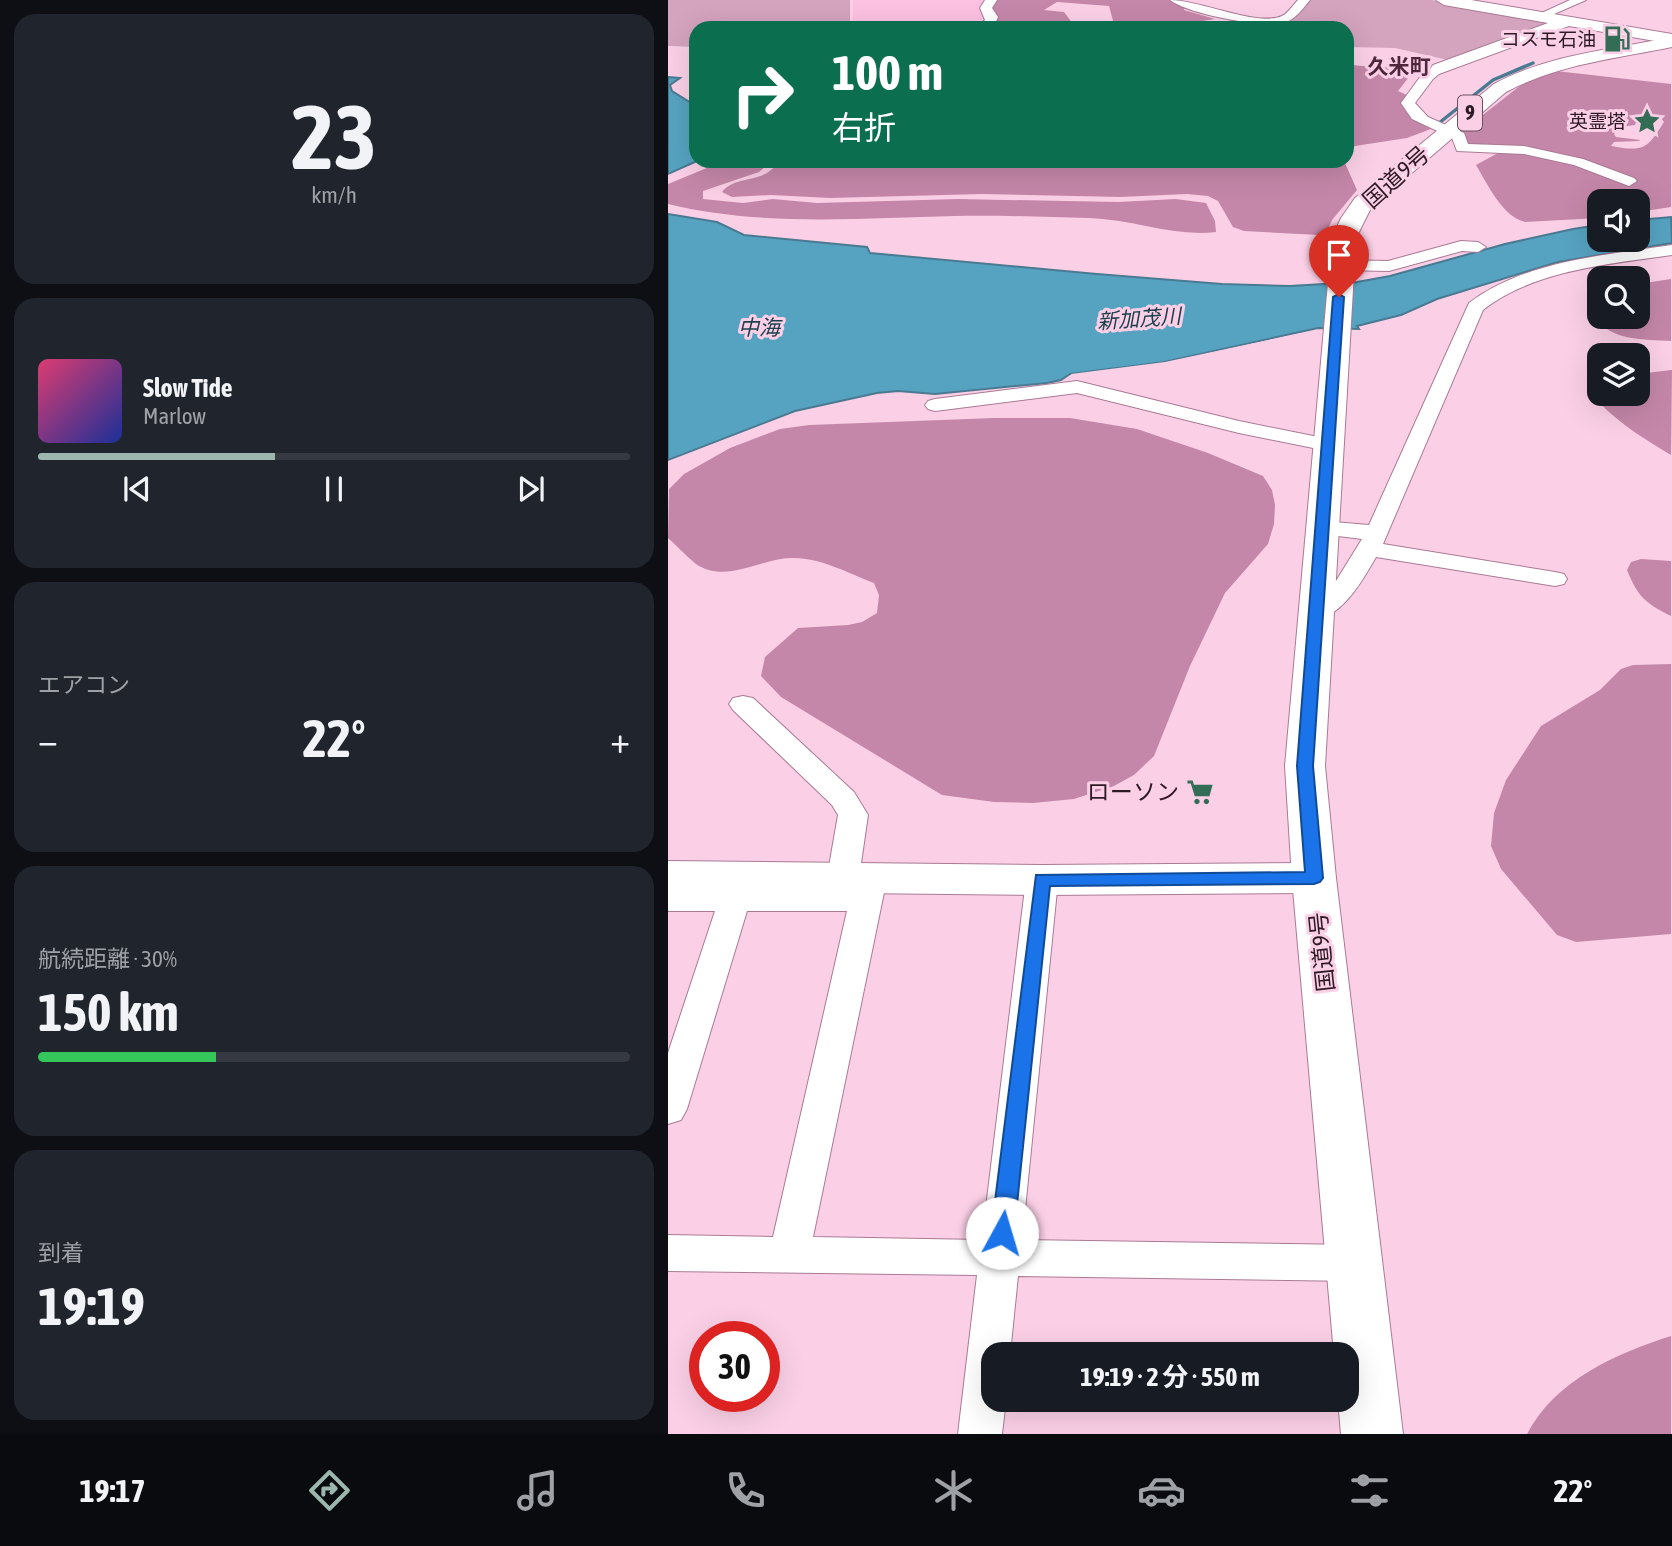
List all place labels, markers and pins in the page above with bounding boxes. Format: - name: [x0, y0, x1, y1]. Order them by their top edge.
- fuel station icon: コスモ石油: [1602, 24, 1632, 54]
- place label: コスモ石油: [1501, 28, 1596, 50]
- place icon: 英霊塔: [1632, 106, 1662, 136]
- place label: 英霊塔: [1569, 110, 1626, 132]
- pin: [1309, 225, 1369, 297]
- supermarket icon: ローソン: [1185, 777, 1215, 807]
- place label: ローソン: [1087, 779, 1179, 805]

